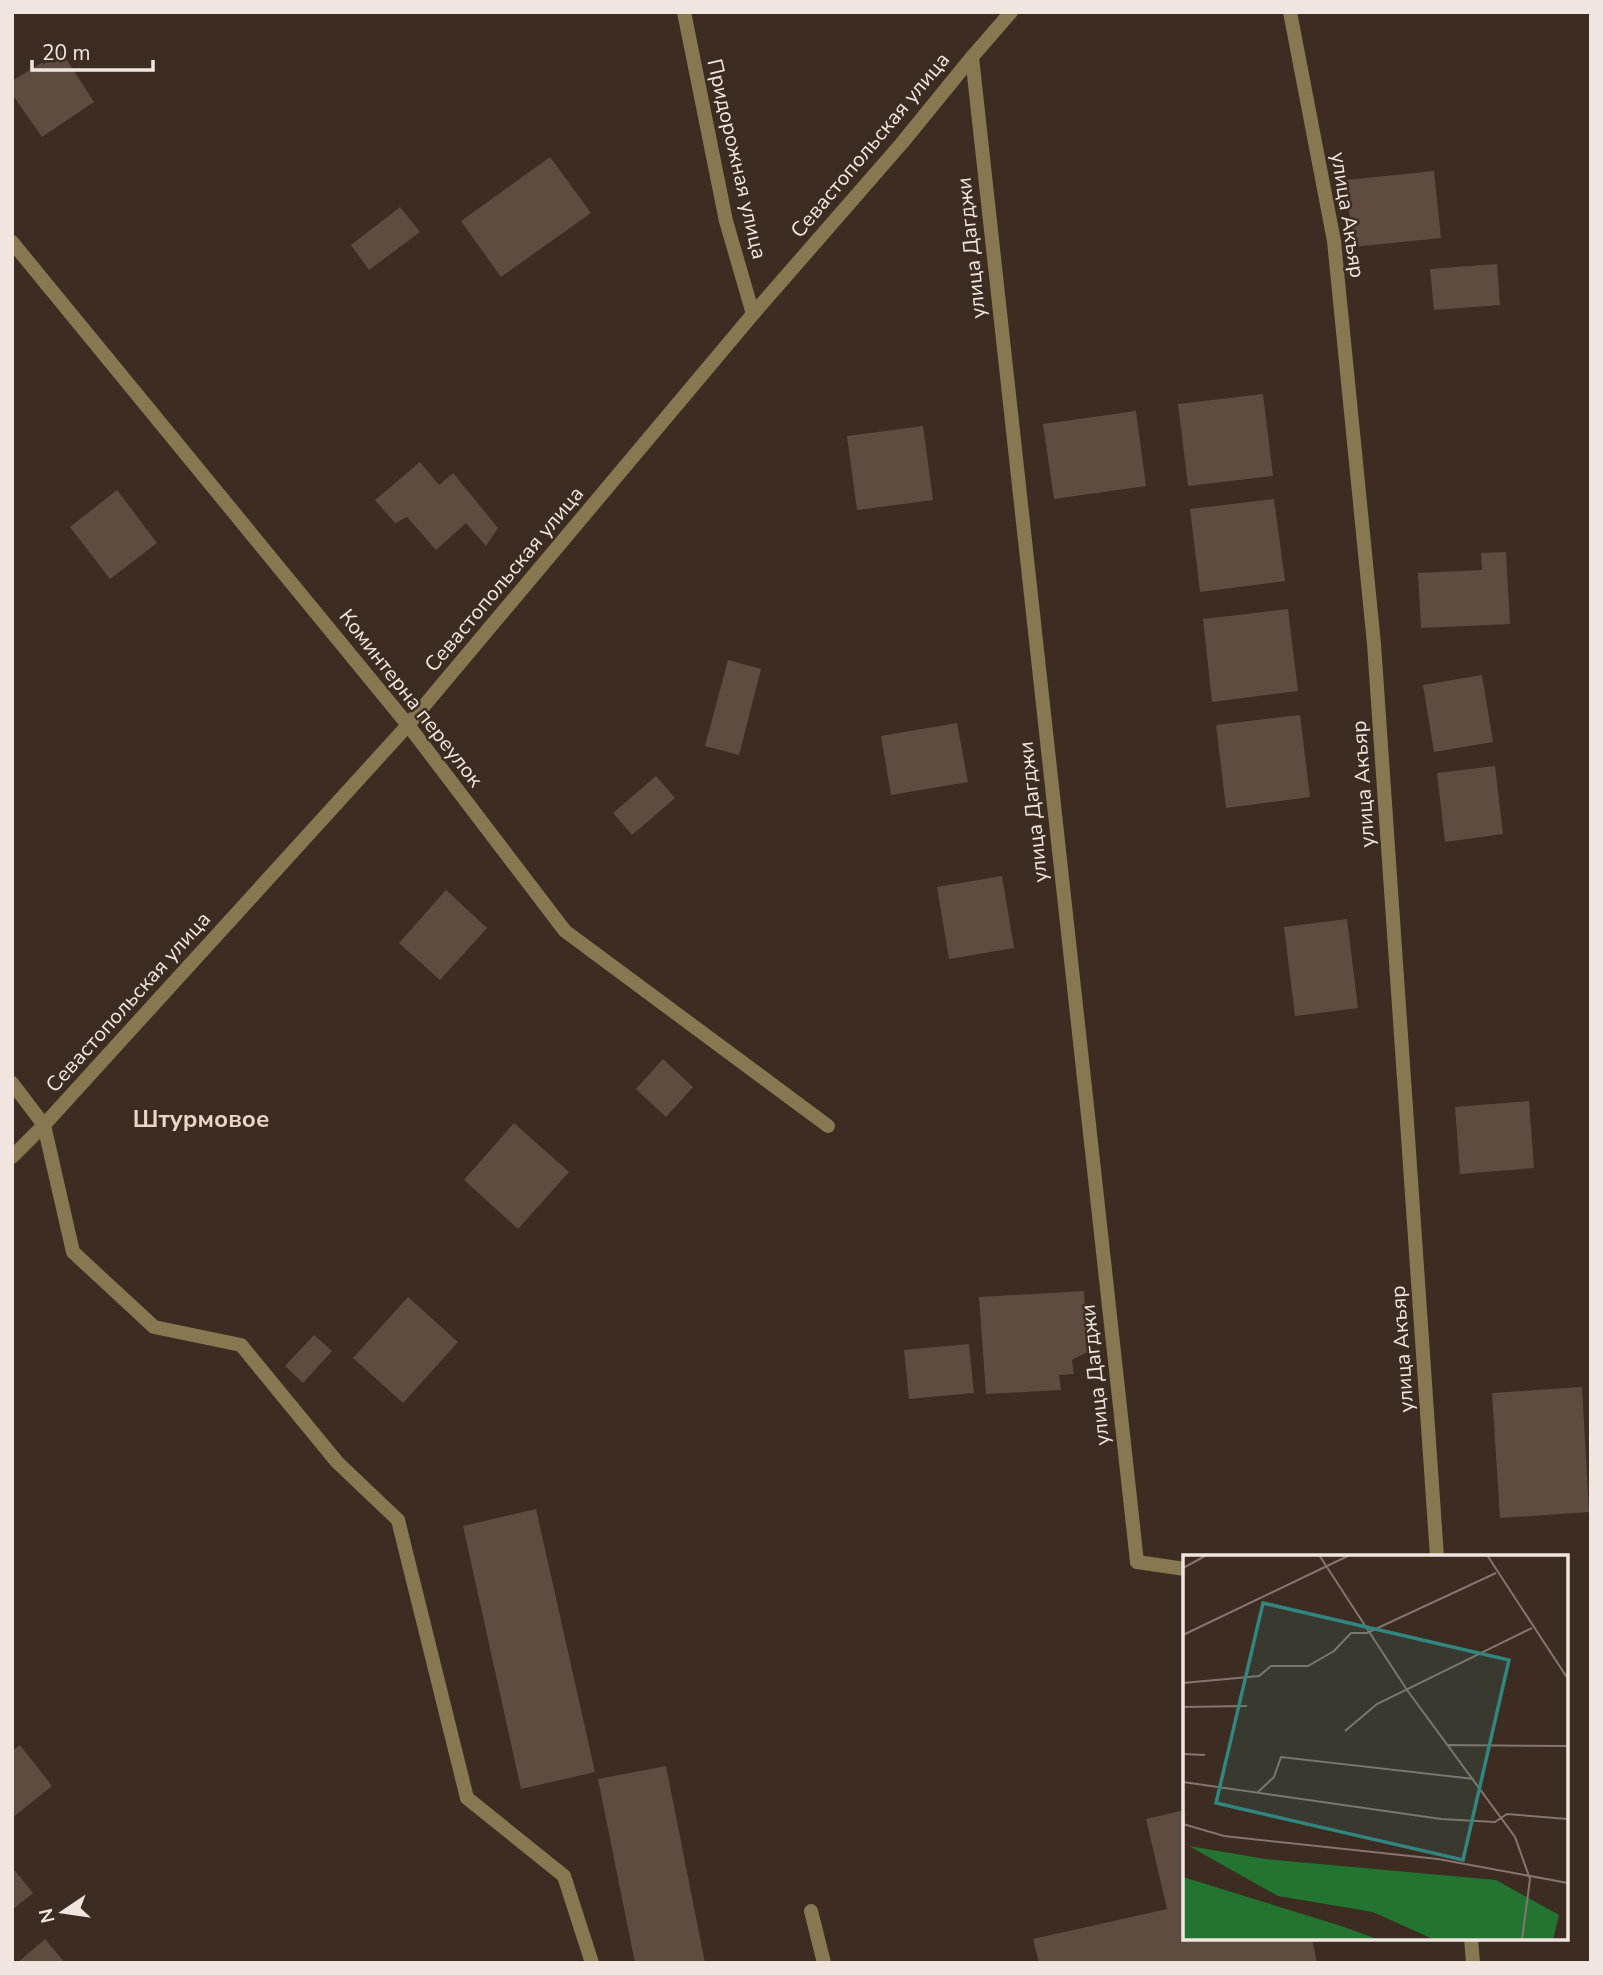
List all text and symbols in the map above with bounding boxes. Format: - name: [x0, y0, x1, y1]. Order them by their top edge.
- scale bar: [32, 28, 152, 72]
- text: 20 m: [42, 39, 91, 67]
- street label: Севастопольская улица: [784, 46, 956, 244]
- street label: Придорожная улица: [700, 56, 774, 262]
- street label: улица Акъяр: [1324, 150, 1372, 280]
- street label: улица Дагджи: [950, 176, 992, 320]
- street label: Севастопольская улица: [418, 480, 590, 678]
- street label: Коминтерна переулок: [333, 603, 490, 793]
- street label: улица Акъяр: [1345, 720, 1381, 848]
- street label: улица Дагджи: [1012, 740, 1054, 884]
- street label: Севастопольская улица: [39, 906, 217, 1098]
- district label: Штурмовое: [133, 1103, 269, 1135]
- street label: улица Акъяр: [1384, 1285, 1420, 1413]
- street label: улица Дагджи: [1074, 1303, 1116, 1447]
- inset map: [1183, 1555, 1568, 1940]
- north arrow: [28, 1877, 98, 1947]
- text: N: [33, 1906, 62, 1925]

